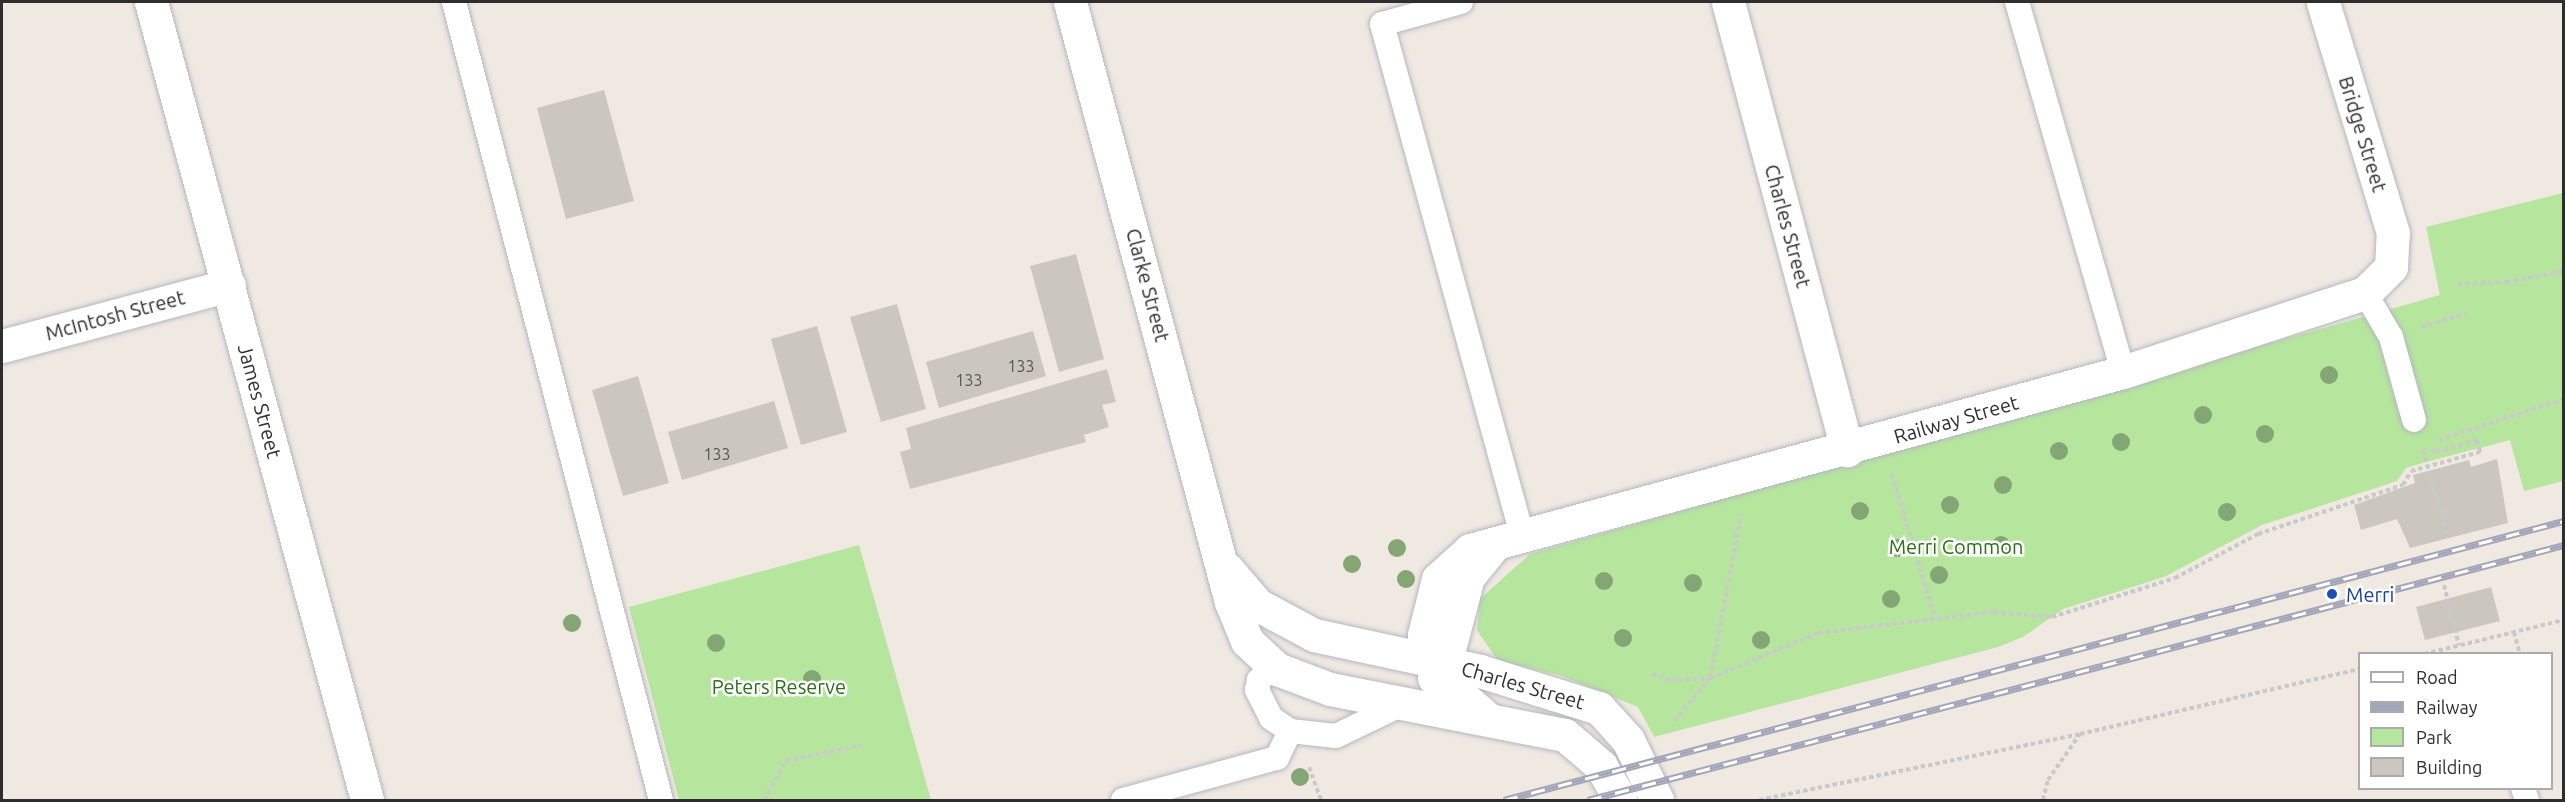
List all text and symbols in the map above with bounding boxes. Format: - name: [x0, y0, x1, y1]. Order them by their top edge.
- street label: Bridge Street: [2334, 73, 2392, 195]
- street label: Charles Street: [1760, 162, 1816, 290]
- street label: Clarke Street: [1121, 226, 1175, 344]
- street label: McIntosh Street: [43, 285, 187, 345]
- street label: James Street: [233, 341, 287, 461]
- house number: 133: [1007, 356, 1035, 376]
- house number: 133: [955, 370, 983, 390]
- street label: Railway Street: [1891, 390, 2021, 448]
- house number: 133: [703, 444, 731, 464]
- park label: Merri Common: [1889, 534, 2023, 558]
- place label: Merri: [2346, 582, 2394, 606]
- marker: Merri: [2323, 585, 2341, 603]
- legend: [2358, 652, 2553, 790]
- street label: Charles Street: [1459, 656, 1587, 714]
- text: Road: [2416, 667, 2458, 687]
- park label: Peters Reserve: [712, 674, 846, 698]
- text: Railway: [2416, 697, 2477, 717]
- text: Park: [2416, 727, 2452, 747]
- text: Building: [2416, 757, 2482, 777]

